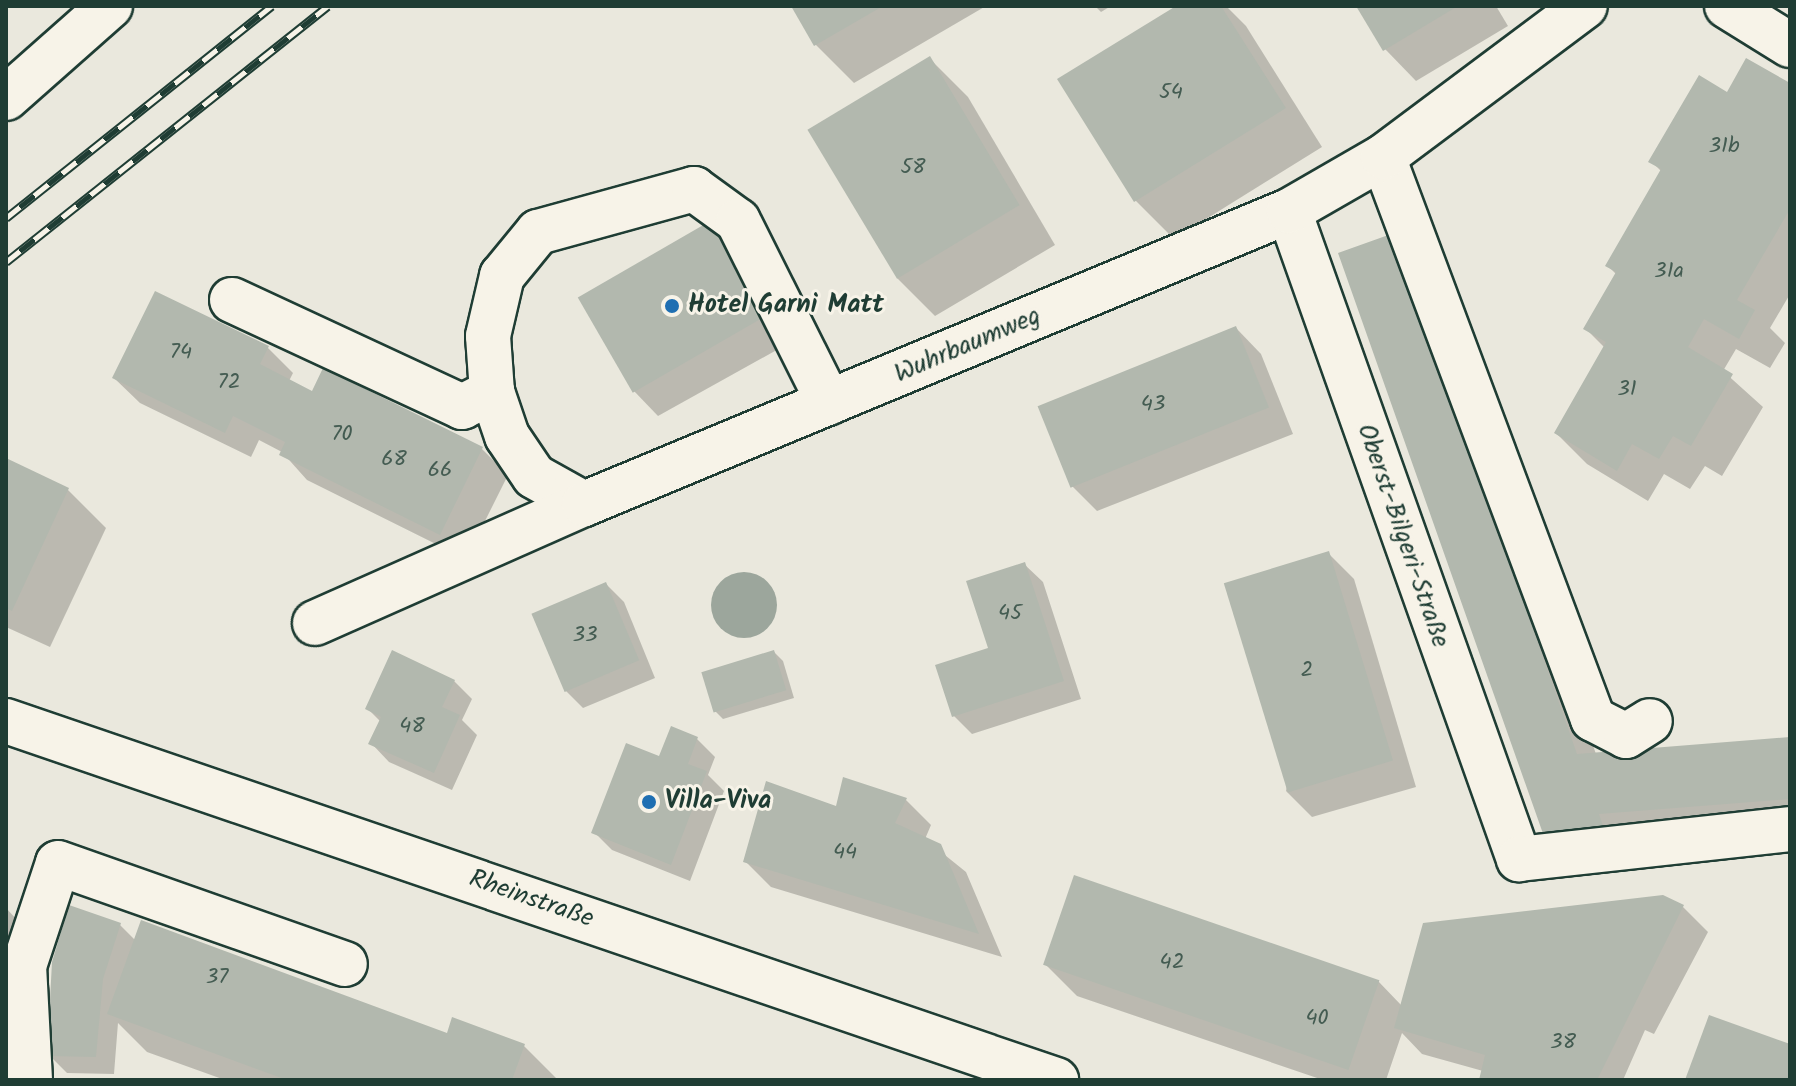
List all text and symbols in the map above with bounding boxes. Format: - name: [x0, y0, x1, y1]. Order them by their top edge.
- house number: 54: [1159, 80, 1183, 106]
- house number: 31b: [1708, 134, 1740, 160]
- house number: 58: [900, 155, 926, 181]
- house number: 31a: [1654, 259, 1684, 285]
- place label: Hotel Garni Matt: [688, 290, 884, 322]
- marker: Hotel Garni Matt: [663, 297, 681, 315]
- street label: Wuhrbaumweg: [890, 301, 1046, 391]
- house number: 74: [170, 340, 192, 366]
- house number: 72: [218, 370, 240, 396]
- house number: 31: [1617, 377, 1637, 403]
- house number: 43: [1141, 392, 1165, 418]
- street label: Oberst-Bilgeri-Straße: [1349, 420, 1455, 652]
- house number: 70: [331, 422, 353, 448]
- house number: 68: [381, 447, 407, 473]
- house number: 66: [428, 458, 452, 484]
- house number: 45: [998, 601, 1022, 627]
- house number: 33: [572, 623, 598, 649]
- house number: 2: [1301, 658, 1313, 684]
- house number: 48: [399, 714, 425, 740]
- place label: Villa-Viva: [665, 786, 771, 818]
- marker: Villa-Viva: [640, 793, 658, 811]
- house number: 44: [833, 840, 857, 866]
- street label: Rheinstraße: [465, 864, 597, 936]
- house number: 42: [1160, 950, 1184, 976]
- house number: 37: [206, 965, 228, 991]
- house number: 40: [1305, 1006, 1329, 1032]
- house number: 38: [1550, 1030, 1576, 1056]

